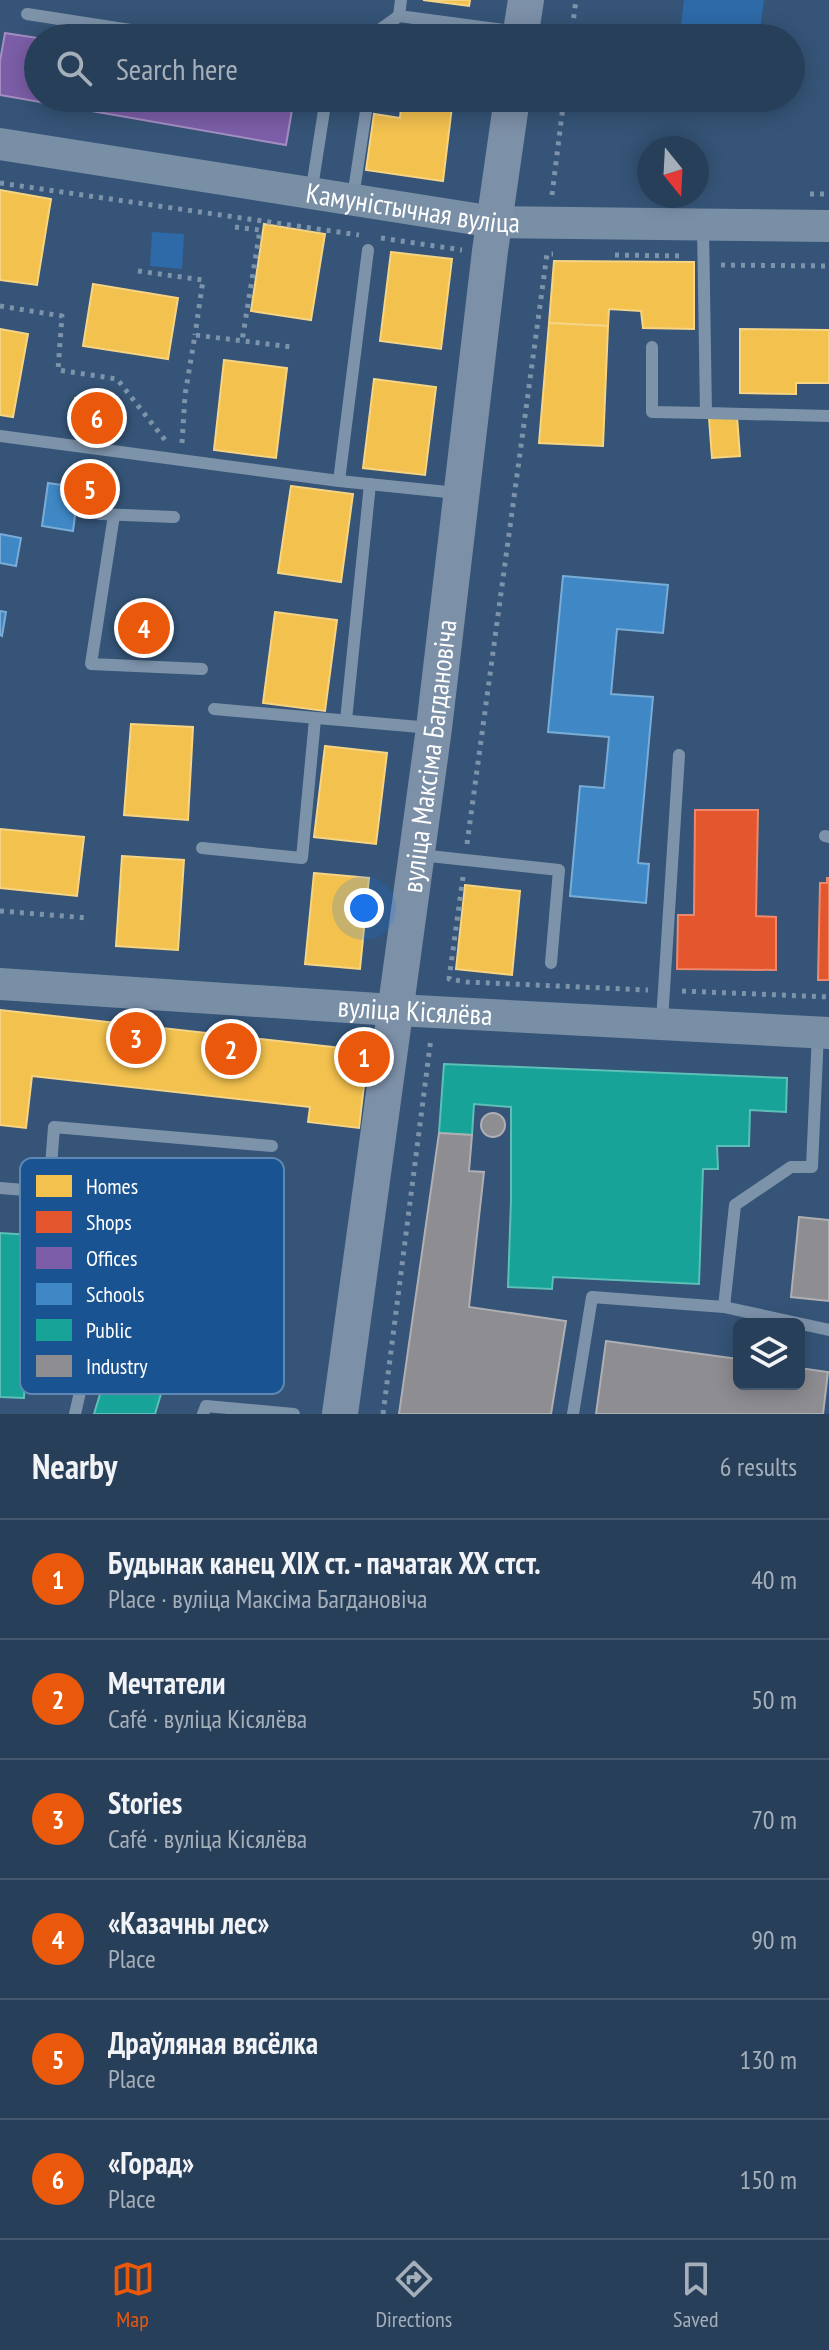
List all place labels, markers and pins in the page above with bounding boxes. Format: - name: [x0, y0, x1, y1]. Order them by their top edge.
- pin: 6: [71, 388, 123, 448]
- pin: 5: [64, 459, 116, 519]
- pin: 4: [118, 598, 170, 658]
- pin: 3: [110, 1008, 162, 1068]
- pin: 2: [205, 1019, 257, 1079]
- pin: 1: [338, 1027, 390, 1087]

